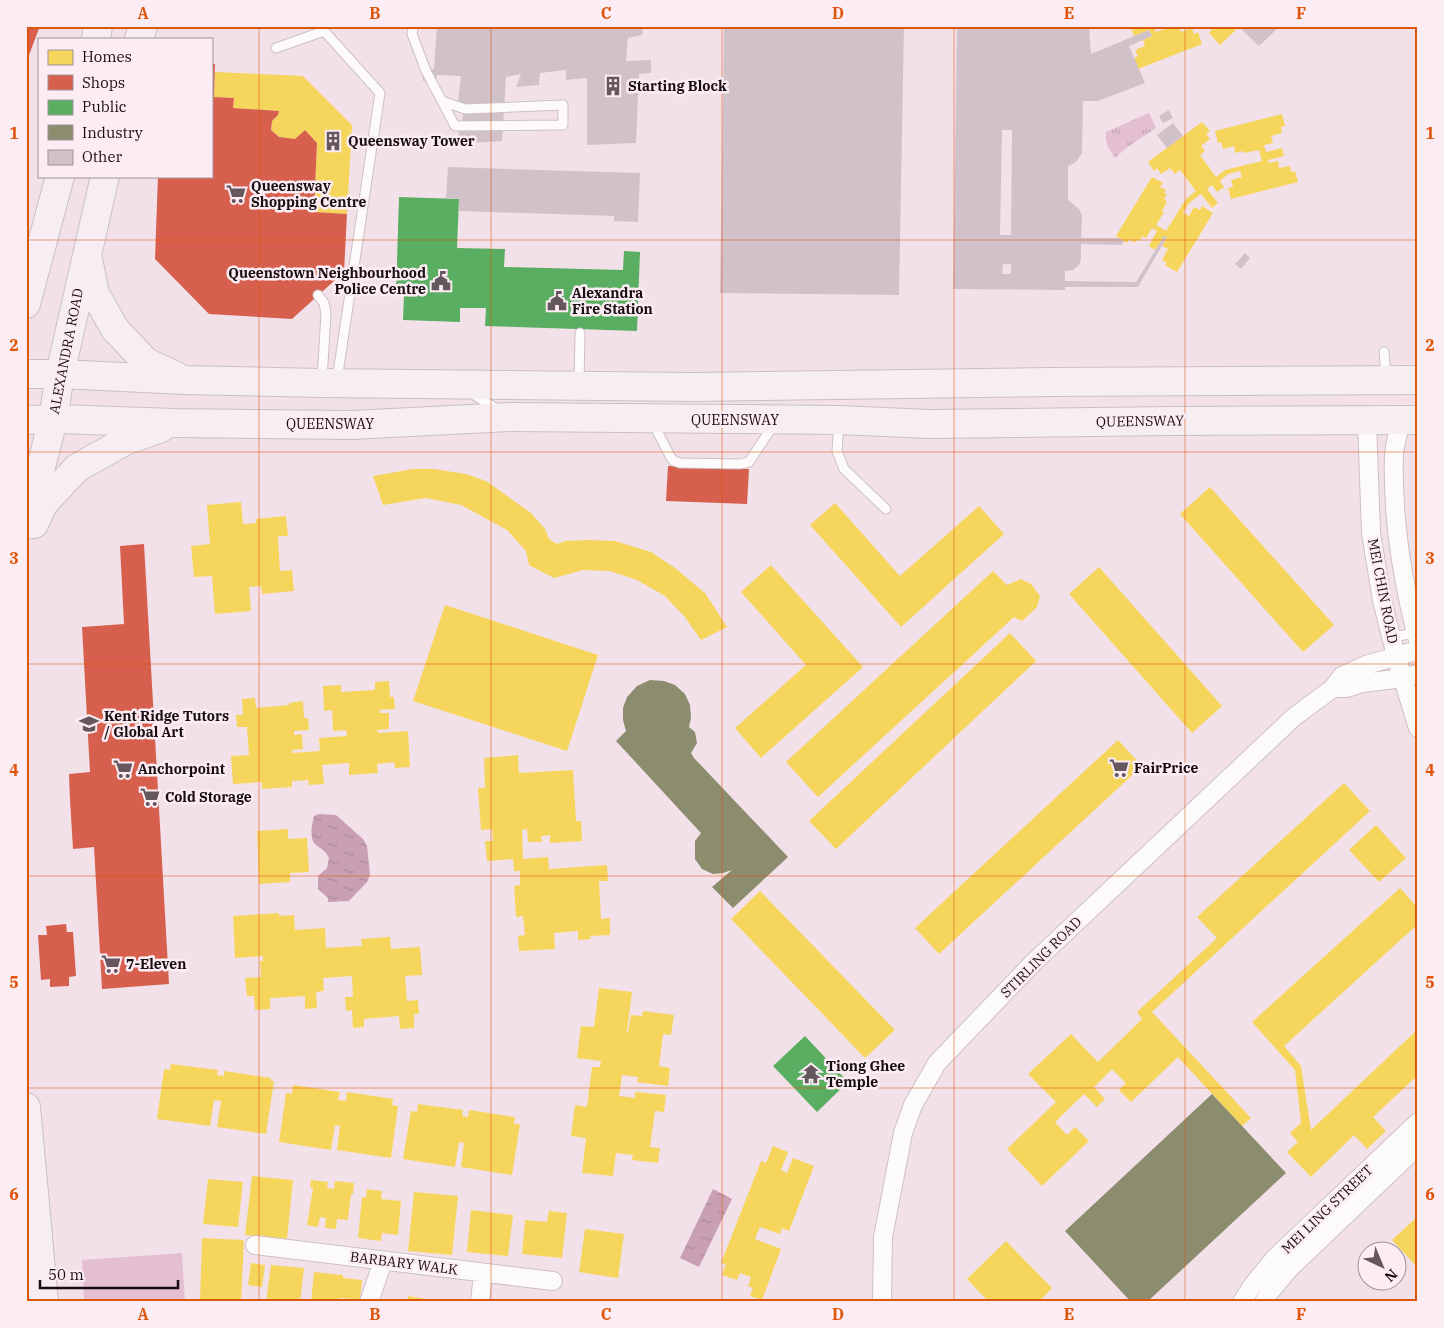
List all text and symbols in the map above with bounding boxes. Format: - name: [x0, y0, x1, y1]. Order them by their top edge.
- text: A: [137, 3, 149, 23]
- text: B: [369, 3, 381, 23]
- text: C: [601, 3, 611, 23]
- text: D: [832, 3, 844, 23]
- text: E: [1064, 3, 1074, 23]
- text: F: [1296, 3, 1306, 23]
- legend: [38, 38, 212, 178]
- text: Homes: [82, 47, 132, 66]
- text: Shops: [82, 73, 125, 92]
- building icon: Starting Block: [602, 75, 624, 97]
- place label: Starting Block: [628, 77, 727, 95]
- text: Public: [82, 97, 127, 116]
- text: 1: [9, 123, 19, 143]
- text: Industry: [82, 123, 143, 142]
- text: 1: [1425, 123, 1435, 143]
- building icon: Queensway Tower: [322, 130, 344, 152]
- place label: Queensway Tower: [348, 132, 475, 150]
- text: Other: [82, 147, 122, 166]
- place label: Queensway Shopping Centre: [251, 177, 367, 211]
- supermarket icon: Queensway Shopping Centre: [225, 183, 247, 205]
- place label: Queenstown Neighbourhood Police Centre: [228, 264, 426, 298]
- public building icon: Queenstown Neighbourhood Police Centre: [430, 270, 452, 292]
- place label: Alexandra Fire Station: [572, 284, 653, 318]
- street label: ALEXANDRA ROAD: [45, 286, 87, 415]
- public building icon: Alexandra Fire Station: [546, 290, 568, 312]
- text: 2: [9, 335, 19, 355]
- text: 2: [1425, 335, 1435, 355]
- street label: QUEENSWAY: [691, 411, 779, 429]
- street label: QUEENSWAY: [1096, 411, 1184, 431]
- street label: QUEENSWAY: [286, 415, 374, 433]
- street label: MEI CHIN ROAD: [1364, 537, 1402, 645]
- text: 3: [9, 548, 19, 568]
- text: 3: [1425, 548, 1435, 568]
- place label: Kent Ridge Tutors / Global Art: [104, 707, 229, 741]
- school or university icon: Kent Ridge Tutors / Global Art: [78, 713, 100, 735]
- supermarket icon: FairPrice: [1108, 757, 1130, 779]
- supermarket icon: Anchorpoint: [112, 758, 134, 780]
- place label: FairPrice: [1134, 759, 1198, 777]
- text: 4: [9, 760, 19, 780]
- place label: Anchorpoint: [138, 760, 225, 778]
- text: 4: [1425, 760, 1435, 780]
- supermarket icon: Cold Storage: [139, 786, 161, 808]
- place label: Cold Storage: [165, 788, 252, 806]
- street label: STIRLING ROAD: [997, 913, 1085, 1001]
- supermarket icon: 7-Eleven: [100, 953, 122, 975]
- place label: 7-Eleven: [126, 955, 186, 973]
- text: 5: [9, 972, 19, 992]
- text: 5: [1425, 972, 1435, 992]
- place label: Tiong Ghee Temple: [826, 1057, 905, 1091]
- temple icon: Tiong Ghee Temple: [800, 1063, 822, 1085]
- street label: MEI LING STREET: [1277, 1161, 1377, 1257]
- text: 6: [9, 1184, 19, 1204]
- text: 6: [1425, 1184, 1435, 1204]
- north arrow: [1356, 1240, 1406, 1290]
- street label: BARBARY WALK: [349, 1247, 459, 1279]
- scale bar: [40, 1258, 178, 1290]
- text: 50 m: [48, 1265, 84, 1284]
- text: N: [1381, 1265, 1401, 1286]
- text: A: [137, 1304, 149, 1324]
- text: B: [369, 1304, 381, 1324]
- text: C: [601, 1304, 611, 1324]
- text: D: [832, 1304, 844, 1324]
- text: E: [1064, 1304, 1074, 1324]
- text: F: [1296, 1304, 1306, 1324]

